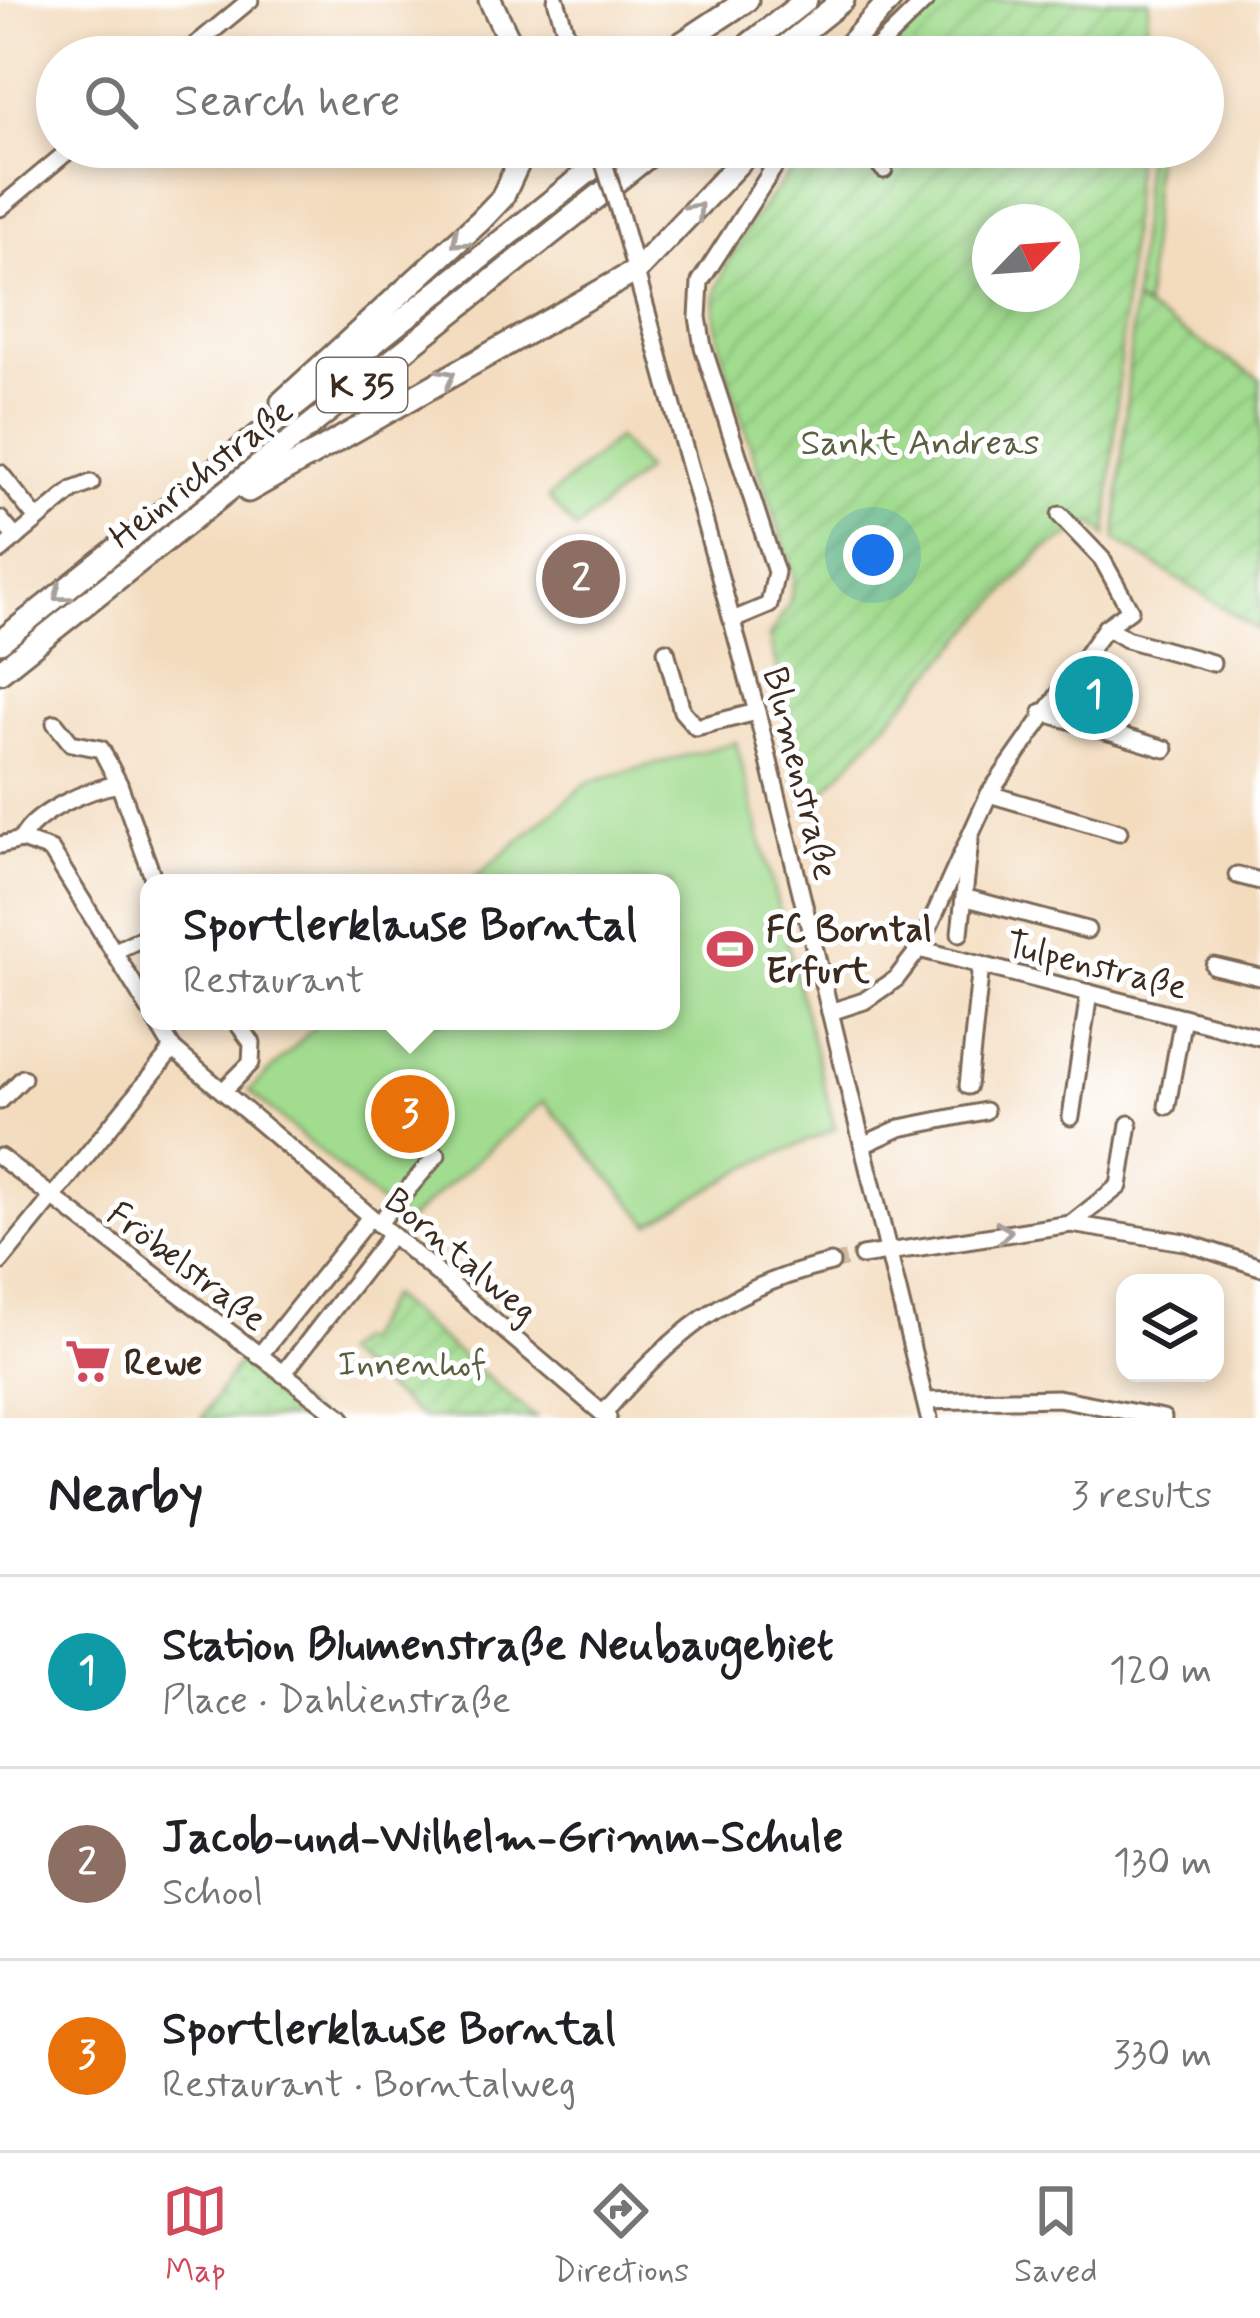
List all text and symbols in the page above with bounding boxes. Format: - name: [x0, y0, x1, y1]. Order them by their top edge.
- search box: [36, 36, 1224, 168]
- icon: search: [78, 69, 144, 135]
- text: Search here: [174, 73, 401, 132]
- one-way arrow: [682, 202, 703, 223]
- north arrow: [972, 204, 1080, 312]
- one-way arrow: [451, 226, 472, 247]
- road number: K 35: [317, 358, 407, 412]
- one-way arrow: [434, 368, 456, 391]
- street label: Heinrichstraße: [101, 388, 304, 561]
- park label: Sankt Andreas: [800, 421, 1040, 468]
- your location: [843, 525, 903, 585]
- pin: 2: [542, 534, 620, 624]
- one-way arrow: [52, 580, 74, 601]
- pin: 1: [1055, 650, 1133, 740]
- street label: Blumenstraße: [749, 663, 848, 885]
- popup: [140, 874, 680, 1030]
- text: Sportlerklause Borntal: [183, 897, 637, 956]
- place label: FC Borntal Erfurt: [766, 908, 932, 996]
- street label: Tulpenstraße: [1001, 922, 1192, 1013]
- sports icon: FC Borntal Erfurt: [705, 924, 755, 974]
- text: Restaurant: [183, 956, 364, 1007]
- pin: 3: [371, 1069, 449, 1159]
- street label: Borntalweg: [373, 1179, 547, 1335]
- street label: Fröbelstraße: [96, 1192, 276, 1343]
- one-way arrow: [994, 1220, 1014, 1246]
- map controls: [1116, 1274, 1224, 1382]
- button: layers: [1116, 1274, 1224, 1382]
- supermarket icon: Rewe: [63, 1336, 113, 1386]
- place label: Rewe: [124, 1341, 202, 1388]
- park label: Innenhof: [338, 1342, 486, 1389]
- text: Nearby: [48, 1463, 203, 1529]
- text: 3 results: [1071, 1471, 1212, 1522]
- text: Station Blumenstraße Neubaugebiet: [162, 1617, 834, 1676]
- text: 1: [78, 1646, 96, 1697]
- text: 120 m: [1109, 1646, 1212, 1697]
- text: Place · Dahlienstraße: [162, 1676, 511, 1727]
- text: Jacob-und-Wilhelm-Grimm-Schule: [162, 1809, 844, 1868]
- text: 2: [77, 1838, 97, 1889]
- text: 130 m: [1113, 1838, 1212, 1889]
- text: School: [162, 1868, 263, 1919]
- text: Sportlerklause Borntal: [162, 2001, 616, 2060]
- text: 3: [78, 2030, 96, 2081]
- text: 330 m: [1113, 2030, 1212, 2081]
- text: Restaurant · Borntalweg: [162, 2060, 576, 2111]
- tab: Map: [162, 2178, 228, 2294]
- tab: Directions: [553, 2178, 689, 2294]
- tab: Saved: [1014, 2178, 1098, 2294]

